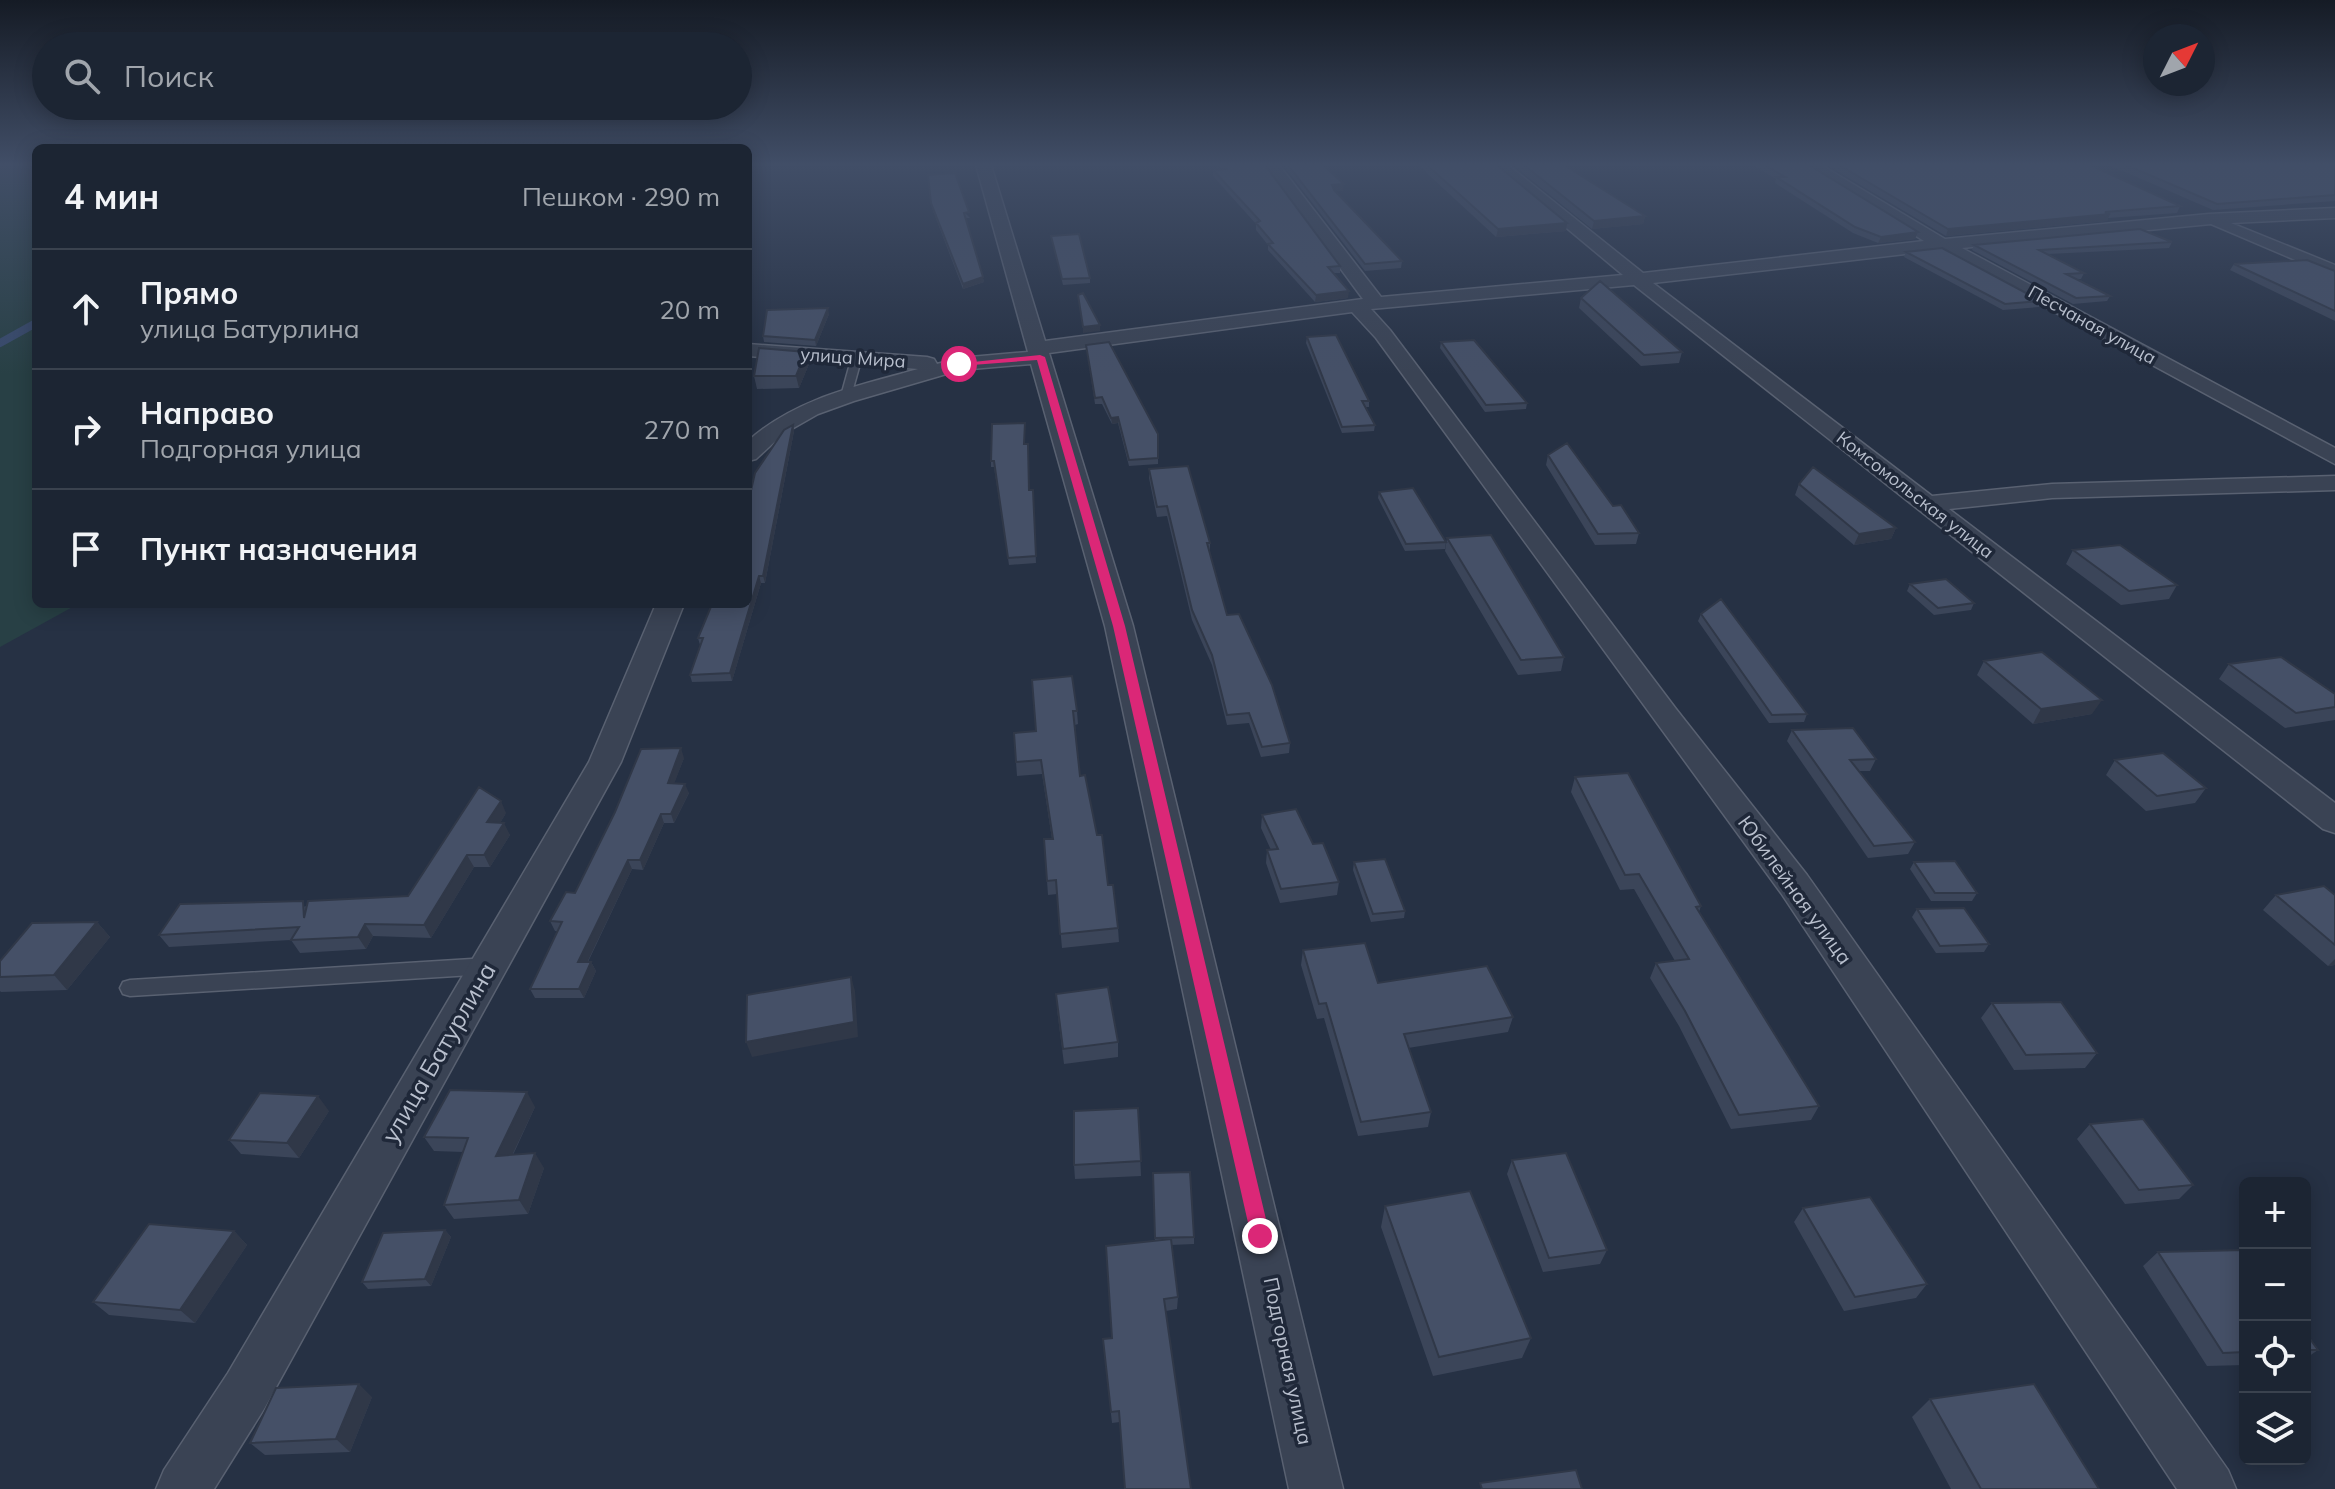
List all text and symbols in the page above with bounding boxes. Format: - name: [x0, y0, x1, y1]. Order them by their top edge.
- north arrow: [2143, 24, 2215, 96]
- search box: [32, 32, 752, 120]
- icon: search: [60, 54, 104, 98]
- text: Поиск: [124, 57, 214, 95]
- text: 4 мин: [64, 175, 159, 218]
- text: Пешком · 290 m: [522, 180, 720, 213]
- text: Прямо: [140, 274, 238, 312]
- street label: Песчаная улица: [2024, 280, 2160, 369]
- icon: ahead: [64, 287, 108, 331]
- text: 20 m: [659, 293, 720, 326]
- text: улица Батурлина: [140, 312, 360, 345]
- street label: улица Мира: [800, 342, 906, 373]
- route start: [941, 346, 977, 382]
- text: Направо: [140, 394, 274, 432]
- icon: right: [64, 407, 108, 451]
- text: 270 m: [644, 413, 720, 446]
- street label: Комсомольская улица: [1832, 426, 1999, 563]
- text: Подгорная улица: [140, 432, 362, 465]
- icon: arrive: [64, 527, 108, 571]
- text: Пункт назначения: [140, 530, 418, 568]
- street label: Юбилейная улица: [1733, 810, 1858, 969]
- street label: улица Батурлина: [374, 957, 502, 1148]
- map controls: [2239, 1177, 2311, 1465]
- button: +: [2239, 1177, 2311, 1249]
- route end: [1242, 1218, 1278, 1254]
- button: −: [2239, 1249, 2311, 1321]
- street label: Подгорная улица: [1259, 1275, 1318, 1447]
- button: locate: [2239, 1321, 2311, 1393]
- button: layers: [2239, 1393, 2311, 1465]

